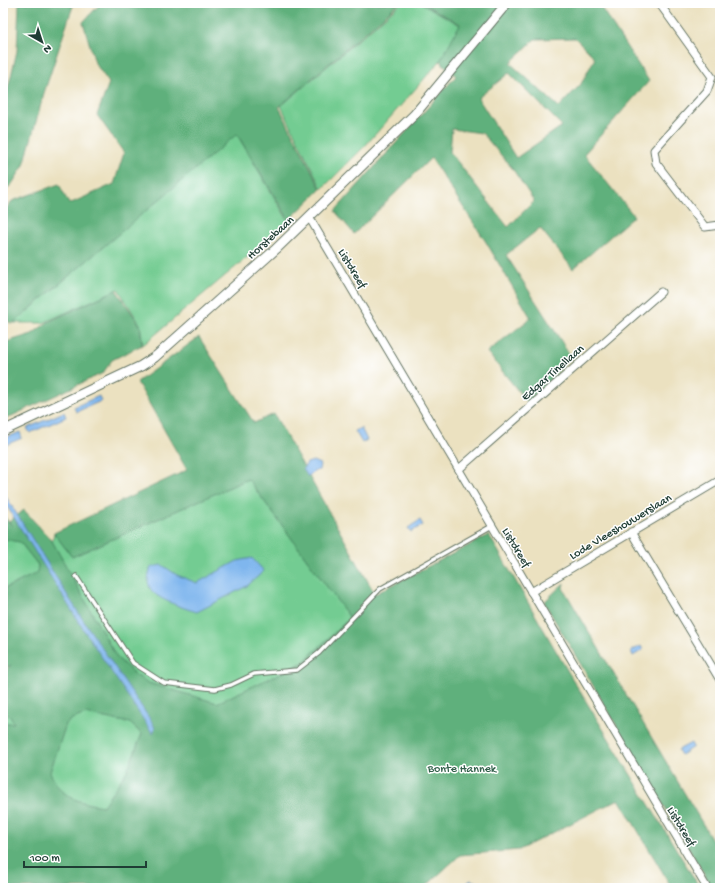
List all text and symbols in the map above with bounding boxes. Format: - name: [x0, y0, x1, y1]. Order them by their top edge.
- north arrow: [22, 22, 62, 62]
- text: N: [40, 41, 54, 55]
- street label: Horstebaan: [245, 214, 298, 263]
- street label: Listdreef: [334, 247, 369, 292]
- street label: Edgar Tinellaan: [519, 342, 588, 405]
- street label: Lode Vleeshouwerslaan: [567, 491, 675, 564]
- street label: Listdreef: [498, 526, 533, 571]
- park label: Bonte Hannek: [427, 763, 498, 777]
- street label: Listdreef: [663, 805, 698, 850]
- scale bar: [24, 843, 146, 869]
- text: 100 m: [29, 852, 60, 866]

